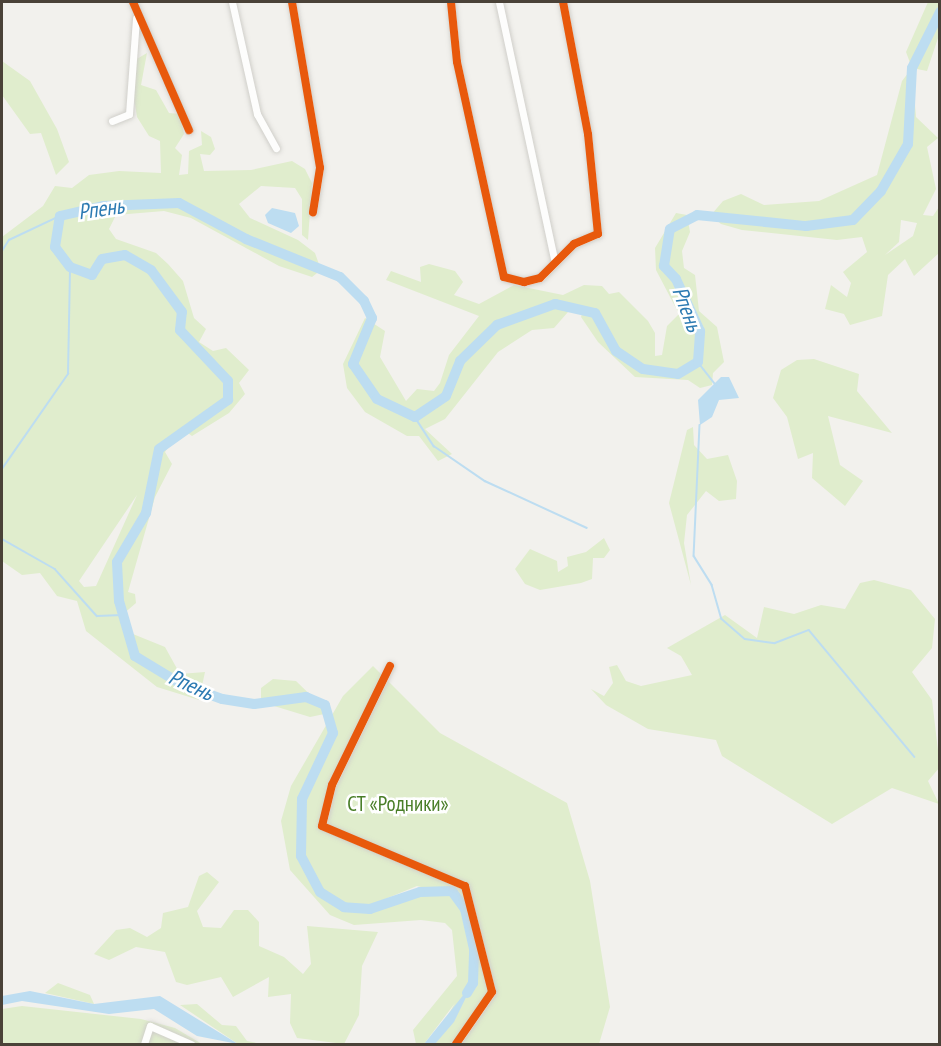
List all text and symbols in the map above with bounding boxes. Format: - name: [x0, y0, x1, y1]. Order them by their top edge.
- water label: Рпень: [77, 193, 125, 225]
- water label: Рпень: [666, 283, 708, 335]
- water label: Рпень: [165, 664, 217, 706]
- park label: СТ «Родники»: [347, 791, 449, 817]

